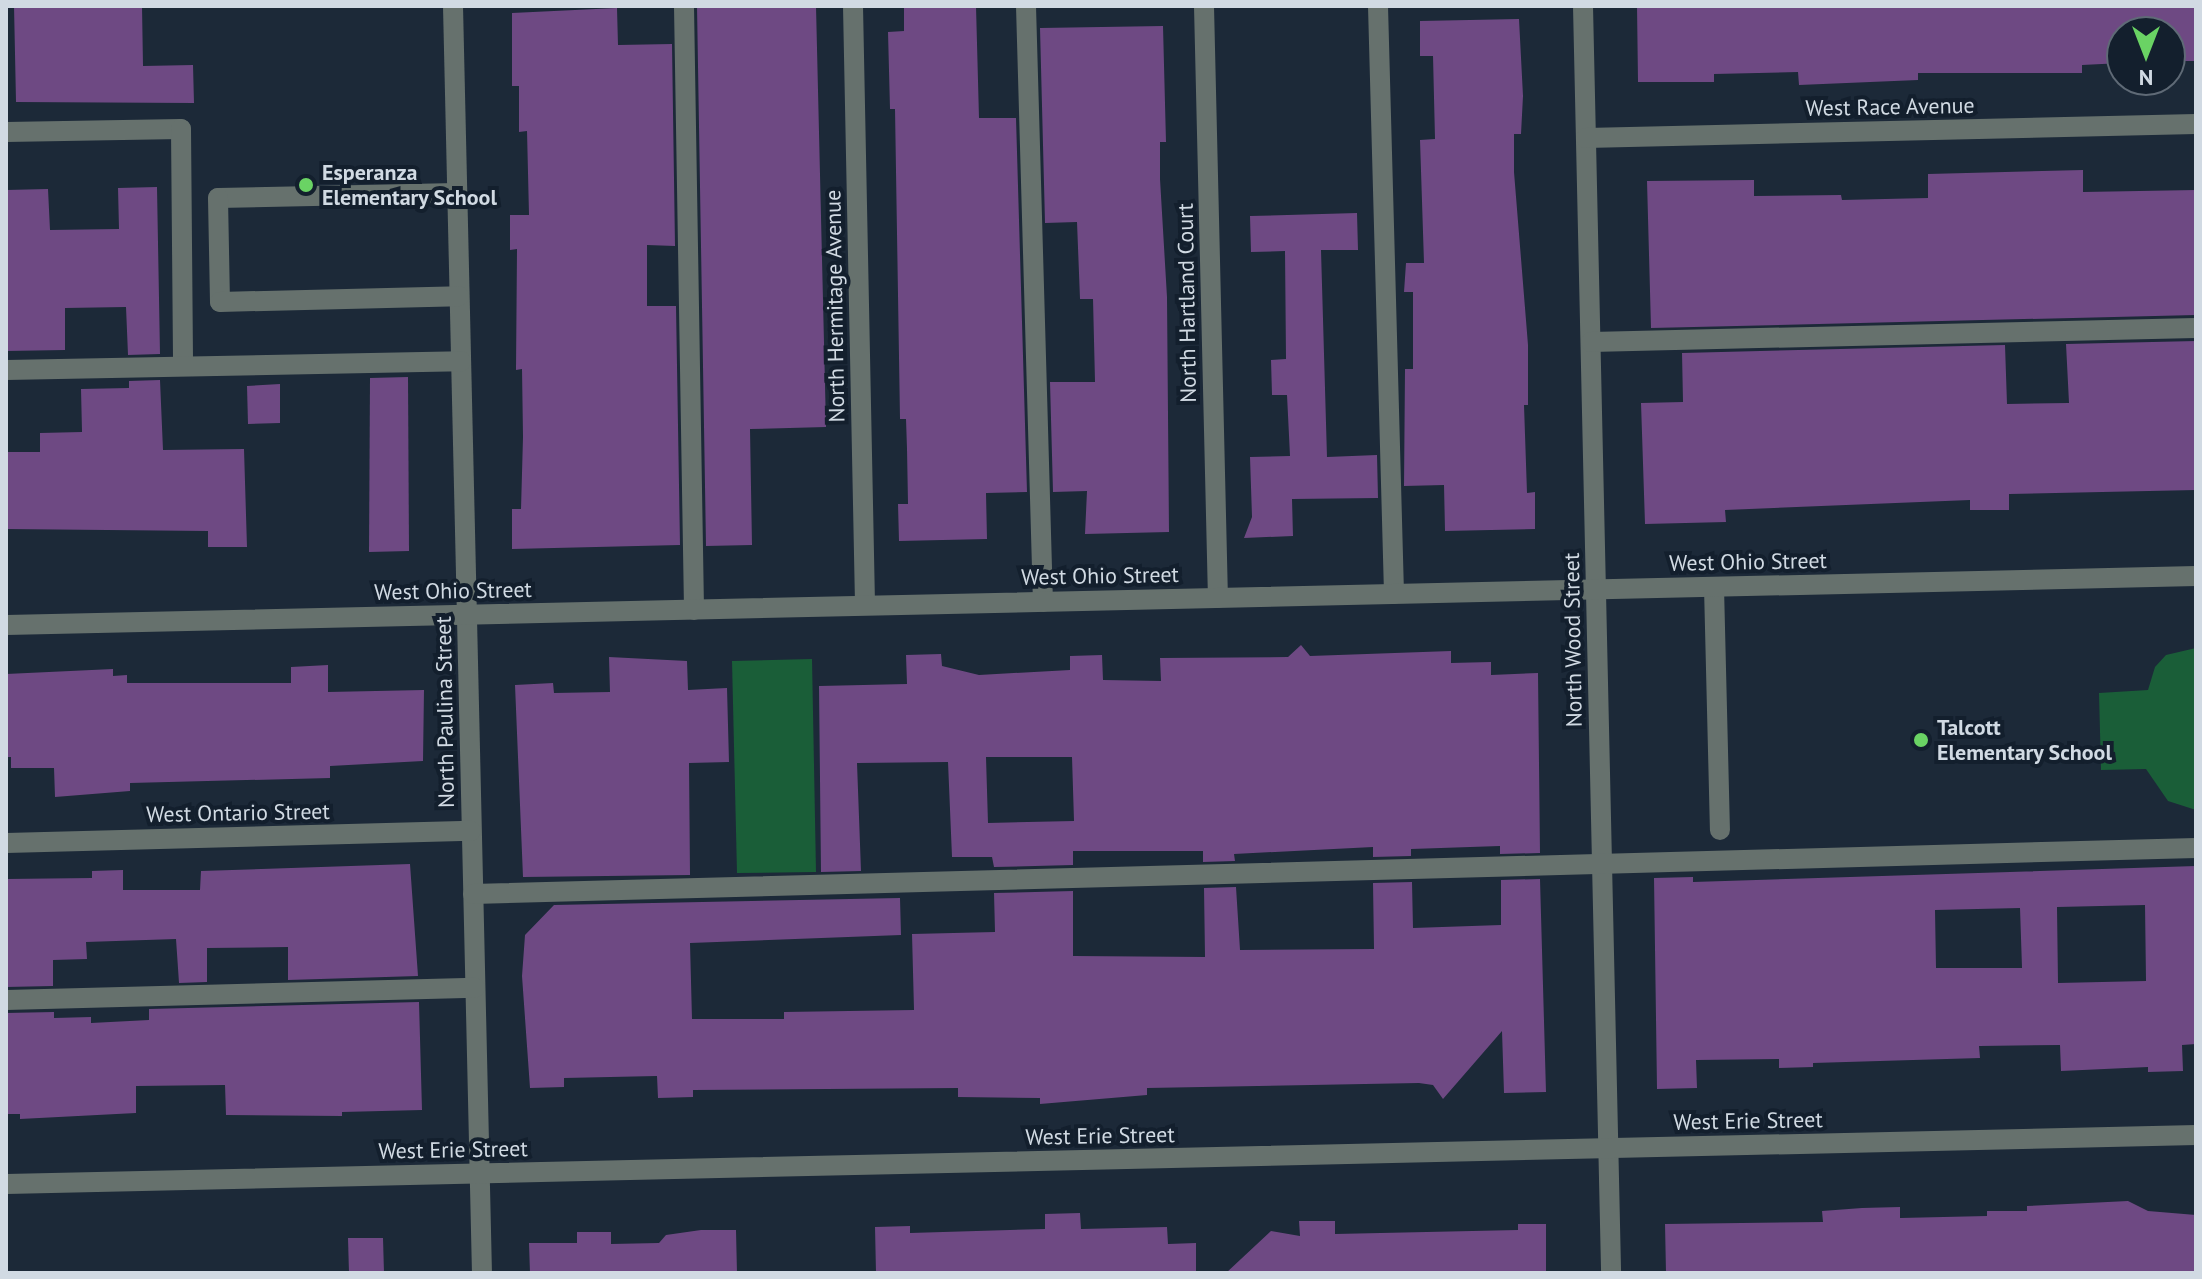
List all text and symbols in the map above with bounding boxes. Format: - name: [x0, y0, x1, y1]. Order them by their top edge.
- north arrow: [2106, 16, 2186, 96]
- text: N: [2139, 64, 2153, 92]
- street label: West Race Avenue: [1805, 92, 1975, 122]
- place label: Esperanza Elementary School: [322, 159, 498, 210]
- marker: Esperanza Elementary School: [297, 176, 315, 194]
- street label: North Hermitage Avenue: [820, 189, 850, 423]
- street label: North Hartland Court: [1172, 203, 1202, 403]
- street label: West Ohio Street: [1669, 547, 1827, 577]
- street label: North Wood Street: [1558, 552, 1588, 728]
- street label: West Ohio Street: [1021, 561, 1179, 591]
- street label: West Ohio Street: [374, 576, 532, 606]
- street label: North Paulina Street: [430, 616, 460, 808]
- place label: Talcott Elementary School: [1937, 714, 2113, 766]
- marker: Talcott Elementary School: [1912, 731, 1930, 749]
- street label: West Ontario Street: [146, 798, 330, 828]
- street label: West Erie Street: [1673, 1106, 1823, 1136]
- street label: West Erie Street: [1025, 1121, 1175, 1151]
- street label: West Erie Street: [378, 1135, 528, 1165]

